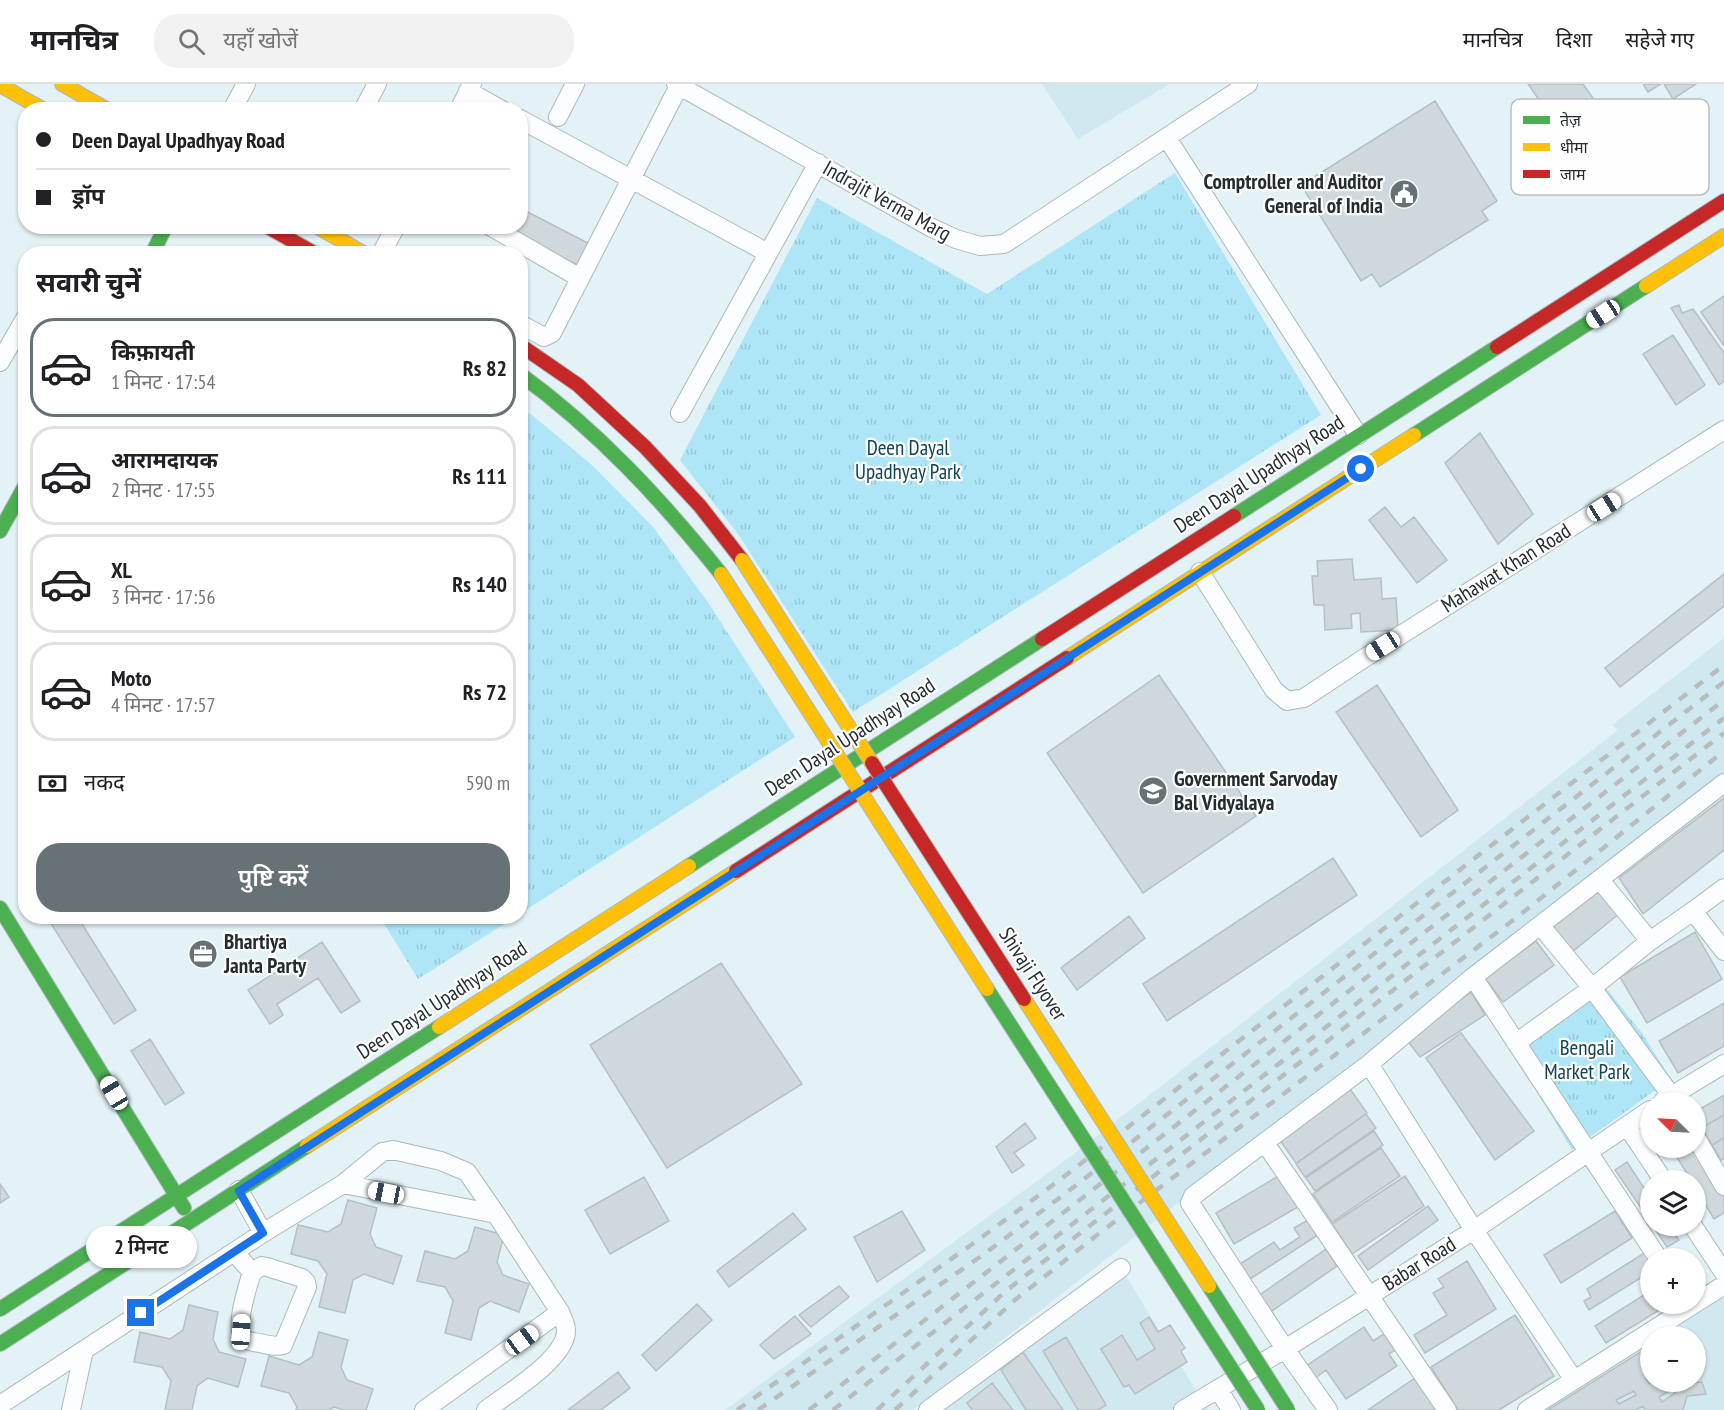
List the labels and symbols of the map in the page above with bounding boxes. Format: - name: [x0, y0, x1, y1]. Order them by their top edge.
- legend: [1511, 99, 1709, 195]
- text: तेज़: [1560, 110, 1582, 130]
- text: धीमा: [1560, 137, 1589, 157]
- street label: Indrajit Verma Marg: [818, 154, 956, 247]
- text: जाम: [1560, 164, 1586, 184]
- place label: Comptroller and Auditor General of India: [1203, 168, 1384, 219]
- public building icon: Comptroller and Auditor General of India: [1388, 178, 1420, 210]
- car: [1583, 297, 1623, 331]
- street label: Deen Dayal Upadhyay Road: [1169, 408, 1349, 539]
- park label: Deen Dayal Upadhyay Park: [855, 434, 961, 485]
- route start: [1347, 455, 1374, 482]
- car: [1584, 490, 1624, 524]
- street label: Mahawat Khan Road: [1436, 517, 1576, 618]
- car: [1363, 629, 1403, 663]
- street label: Deen Dayal Upadhyay Road: [760, 671, 940, 802]
- place label: Government Sarvoday Bal Vidyalaya: [1174, 765, 1338, 816]
- school or university icon: Government Sarvoday Bal Vidyalaya: [1137, 775, 1169, 807]
- street label: Shivaji Flyover: [993, 922, 1074, 1026]
- place label: Bhartiya Janta Party: [223, 928, 307, 979]
- street label: Deen Dayal Upadhyay Road: [352, 934, 532, 1065]
- office icon: Bhartiya Janta Party: [187, 938, 219, 970]
- park label: Bengali Market Park: [1544, 1034, 1630, 1085]
- car: [97, 1073, 131, 1113]
- north arrow: [1640, 1092, 1706, 1158]
- car: [367, 1181, 405, 1205]
- callout: 2 मिनट: [86, 1226, 196, 1268]
- street label: Babar Road: [1377, 1230, 1461, 1297]
- route end: [127, 1299, 154, 1326]
- car: [231, 1313, 251, 1351]
- car: [502, 1322, 542, 1358]

